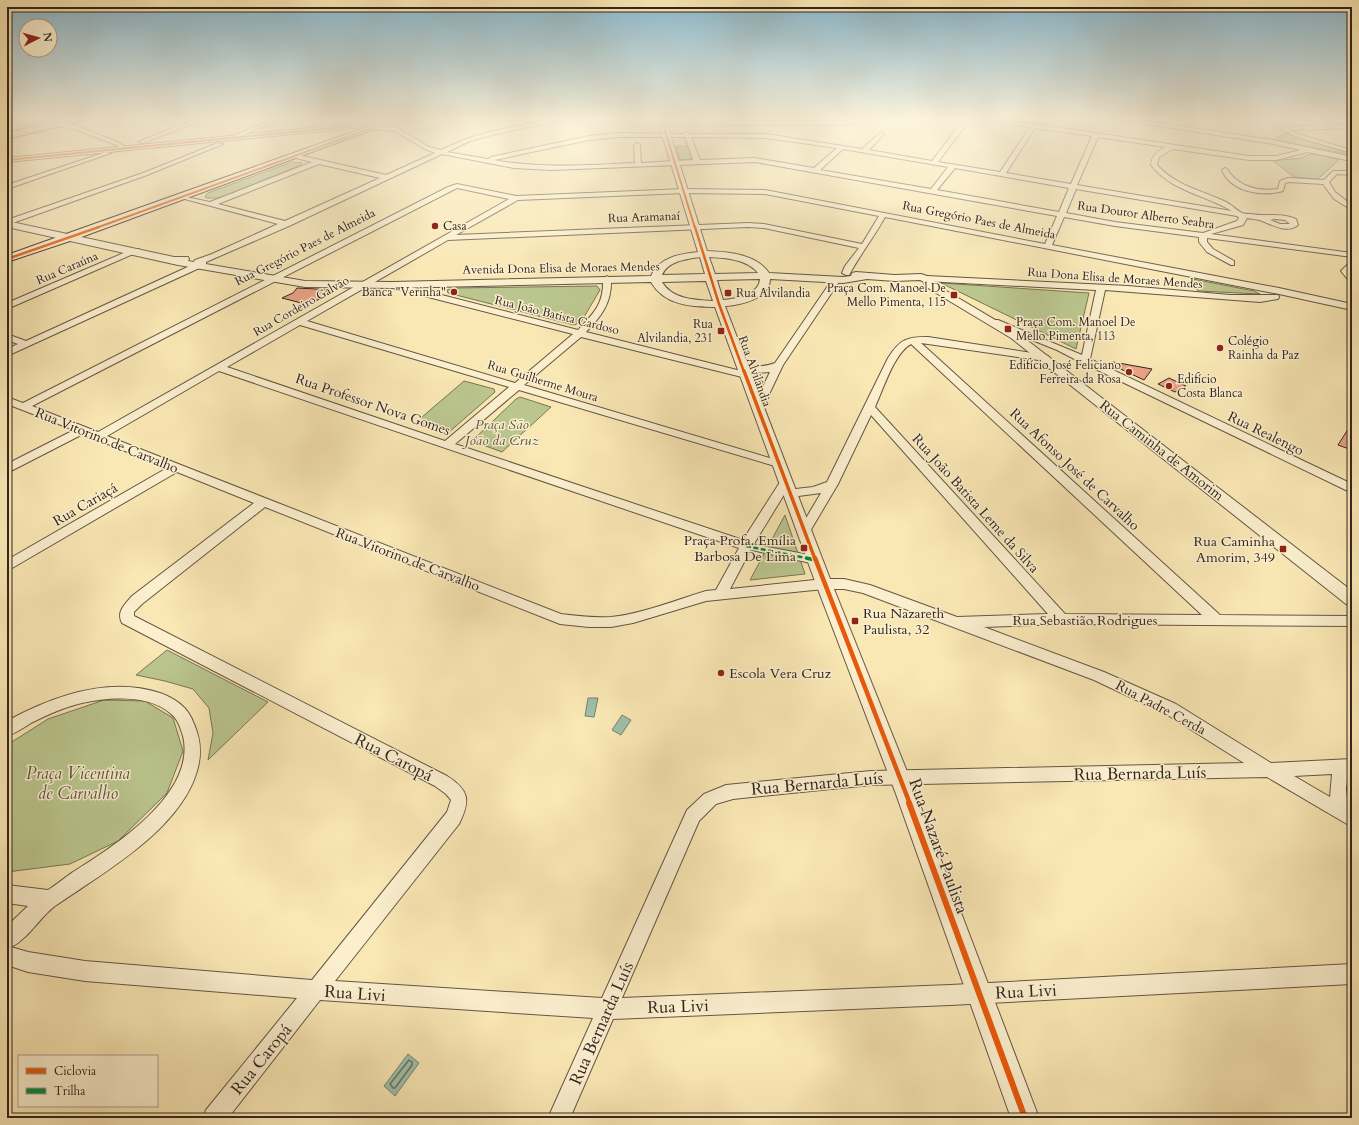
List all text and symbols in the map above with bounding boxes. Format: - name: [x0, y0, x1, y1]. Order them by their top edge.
- north arrow: [18, 18, 58, 58]
- text: N: [39, 31, 55, 43]
- street label: Rua Gregório Paes de Almeida: [901, 197, 1058, 243]
- street label: Rua Doutor Alberto Seabra: [1077, 197, 1216, 233]
- street label: Rua Gregório Paes de Almeida: [232, 204, 379, 289]
- street label: Rua Aramanaí: [608, 208, 681, 226]
- place label: Casa: [443, 218, 467, 234]
- marker: Casa: [430, 221, 440, 231]
- street label: Rua Caraúna: [34, 247, 101, 288]
- street label: Avenida Dona Elisa de Moraes Mendes: [462, 258, 660, 278]
- street label: Rua Dona Elisa de Moraes Mendes: [1027, 264, 1203, 292]
- street label: Rua Cordeiro Galvão: [250, 272, 352, 340]
- place label: Praça Com. Manoel De Mello Pimenta, 115: [827, 280, 946, 310]
- place label: Banca "Verinha": [362, 284, 446, 300]
- place label: Rua Alvilandia: [736, 285, 811, 301]
- marker: Banca "Verinha": [449, 287, 459, 297]
- marker: Rua Alvilandia: [723, 288, 733, 298]
- marker: Praça Com. Manoel De Mello Pimenta, 115: [949, 290, 959, 300]
- street label: Rua João Batista Cardoso: [493, 292, 621, 338]
- place label: Praça Com. Manoel De Mello Pimenta, 113: [1016, 314, 1135, 344]
- place label: Rua Alvilandia, 231: [637, 316, 714, 346]
- marker: Praça Com. Manoel De Mello Pimenta, 113: [1003, 324, 1013, 334]
- marker: Rua Alvilandia, 231: [716, 326, 726, 336]
- street label: Rua Alvilândia: [735, 333, 776, 409]
- place label: Colégio Rainha da Paz: [1228, 333, 1300, 363]
- marker: Colégio Rainha da Paz: [1215, 343, 1225, 353]
- street label: Rua Guilherme Moura: [486, 357, 601, 406]
- place label: Edifício José Feliciano Ferreira da Rosa: [1009, 357, 1122, 387]
- marker: Edifício José Feliciano Ferreira da Rosa: [1124, 367, 1134, 377]
- street label: Rua Professor Nova Gomes: [293, 369, 453, 440]
- place label: Edifício Costa Blanca: [1177, 371, 1244, 401]
- marker: Edifício Costa Blanca: [1164, 381, 1174, 391]
- street label: Rua Caminha de Amorim: [1096, 396, 1228, 505]
- street label: Rua Vitorino de Carvalho: [32, 403, 182, 478]
- street label: Rua Afonso José de Carvalho: [1005, 404, 1144, 535]
- street label: Rua Realengo: [1224, 407, 1307, 460]
- park label: Praça São João da Cruz: [462, 415, 540, 450]
- street label: Rua João Batista Leme da Silva: [908, 430, 1043, 577]
- street label: Rua Cariaçá: [50, 478, 121, 531]
- street label: Rua Vitorino de Carvalho: [333, 523, 483, 596]
- place label: Praça Profa. Emília Barbosa De Lima: [684, 531, 796, 566]
- place label: Rua Caminha Amorim, 349: [1194, 532, 1275, 567]
- marker: Praça Profa. Emília Barbosa De Lima: [799, 543, 809, 553]
- marker: Rua Caminha Amorim, 349: [1278, 544, 1288, 554]
- place label: Rua Nazareth Paulista, 32: [863, 604, 944, 639]
- street label: Rua Sebastião Rodrigues: [1013, 611, 1158, 630]
- marker: Rua Nazareth Paulista, 32: [850, 616, 860, 626]
- place label: Escola Vera Cruz: [729, 664, 832, 683]
- marker: Escola Vera Cruz: [716, 668, 726, 678]
- street label: Rua Padre Cerda: [1112, 676, 1209, 739]
- street label: Rua Caropá: [351, 728, 438, 787]
- street label: Rua Bernarda Luís: [1073, 761, 1207, 786]
- park label: Praça Vicentina de Carvalho: [26, 762, 130, 805]
- street label: Rua Bernarda Luís: [750, 766, 884, 801]
- street label: Rua Nazaré Paulista: [903, 775, 974, 918]
- street label: Rua Bernarda Luís: [564, 958, 639, 1089]
- street label: Rua Livi: [995, 978, 1058, 1005]
- street label: Rua Livi: [324, 980, 387, 1007]
- street label: Rua Livi: [647, 994, 709, 1019]
- street label: Rua Caropá: [226, 1018, 298, 1100]
- legend: [18, 1055, 158, 1107]
- text: Ciclovia: [54, 1063, 97, 1079]
- text: Trilha: [54, 1083, 86, 1099]

